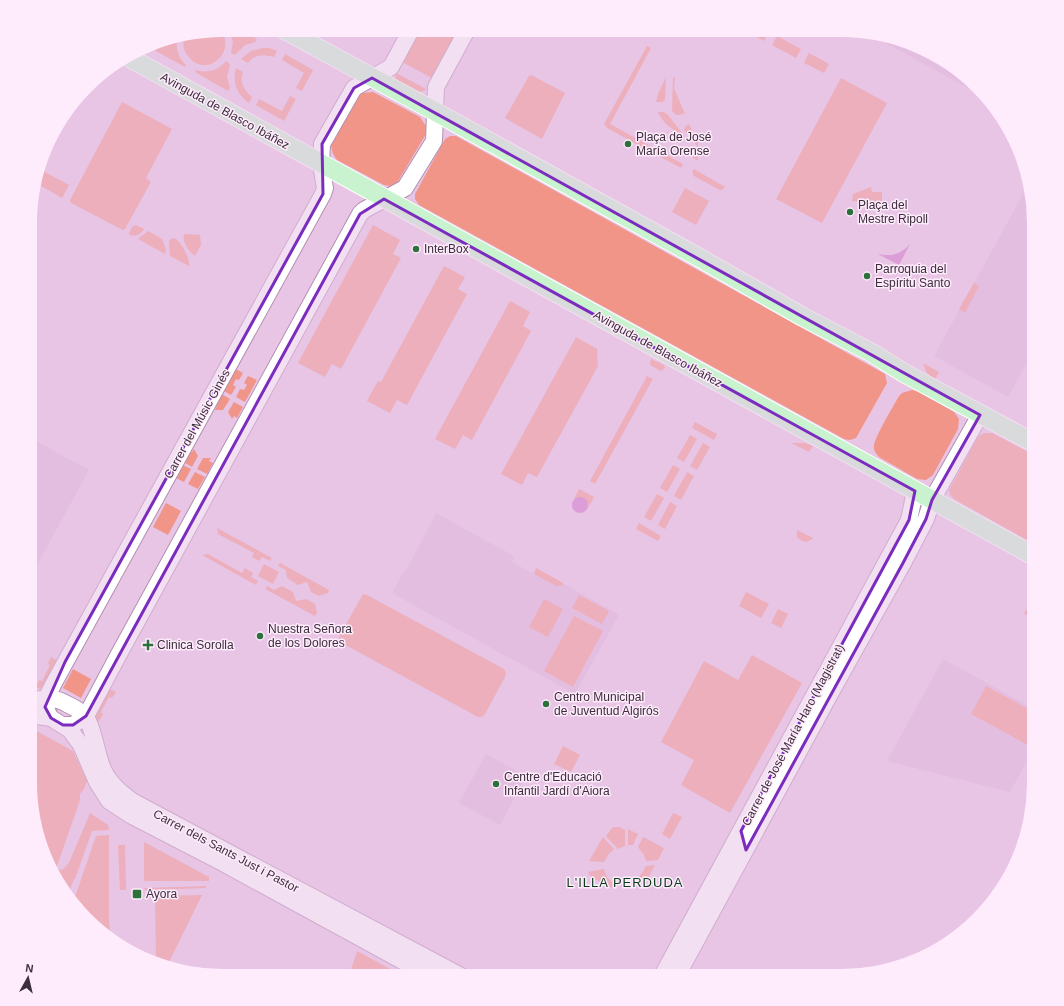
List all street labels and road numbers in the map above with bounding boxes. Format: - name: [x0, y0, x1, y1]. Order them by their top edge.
- street label: Avinguda de Blasco Ibáñez: [158, 70, 292, 152]
- street label: Avinguda de Blasco Ibáñez: [591, 308, 725, 390]
- street label: Carrer del Músic Ginés: [161, 367, 233, 481]
- street label: Carrer de José María Haro (Magistrat): [739, 642, 847, 828]
- street label: Carrer dels Sants Just i Pastor: [151, 807, 301, 895]

